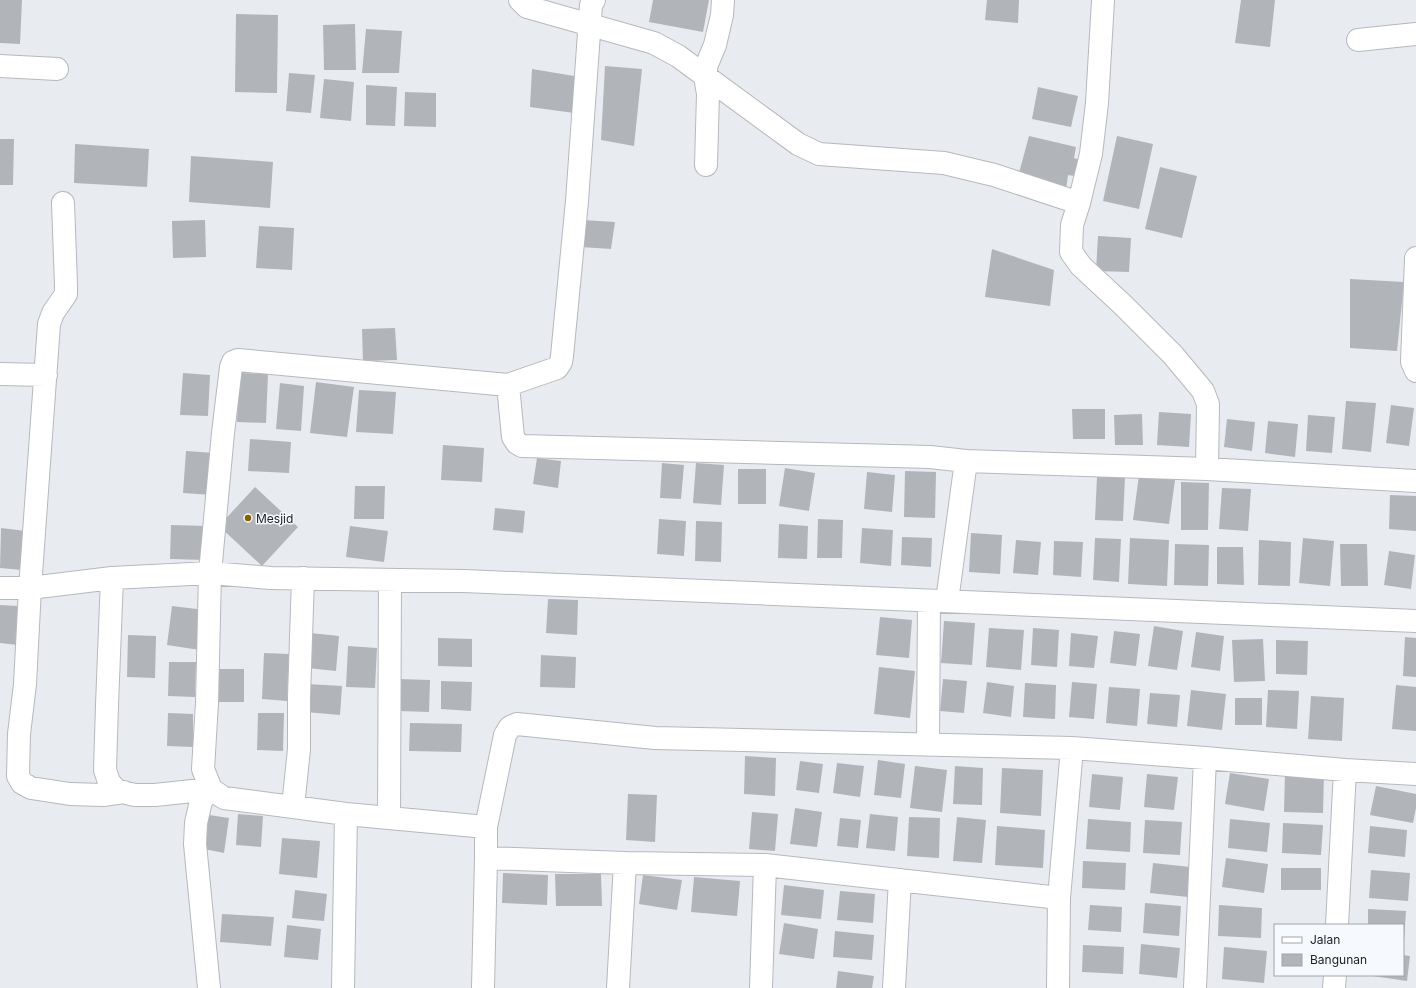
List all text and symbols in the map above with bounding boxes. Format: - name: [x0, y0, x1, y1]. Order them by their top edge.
- place label: Mesjid: [256, 511, 293, 526]
- marker: Mesjid: [243, 513, 253, 523]
- legend: [1274, 924, 1404, 976]
- text: Jalan: [1310, 932, 1340, 947]
- text: Bangunan: [1310, 952, 1367, 967]

